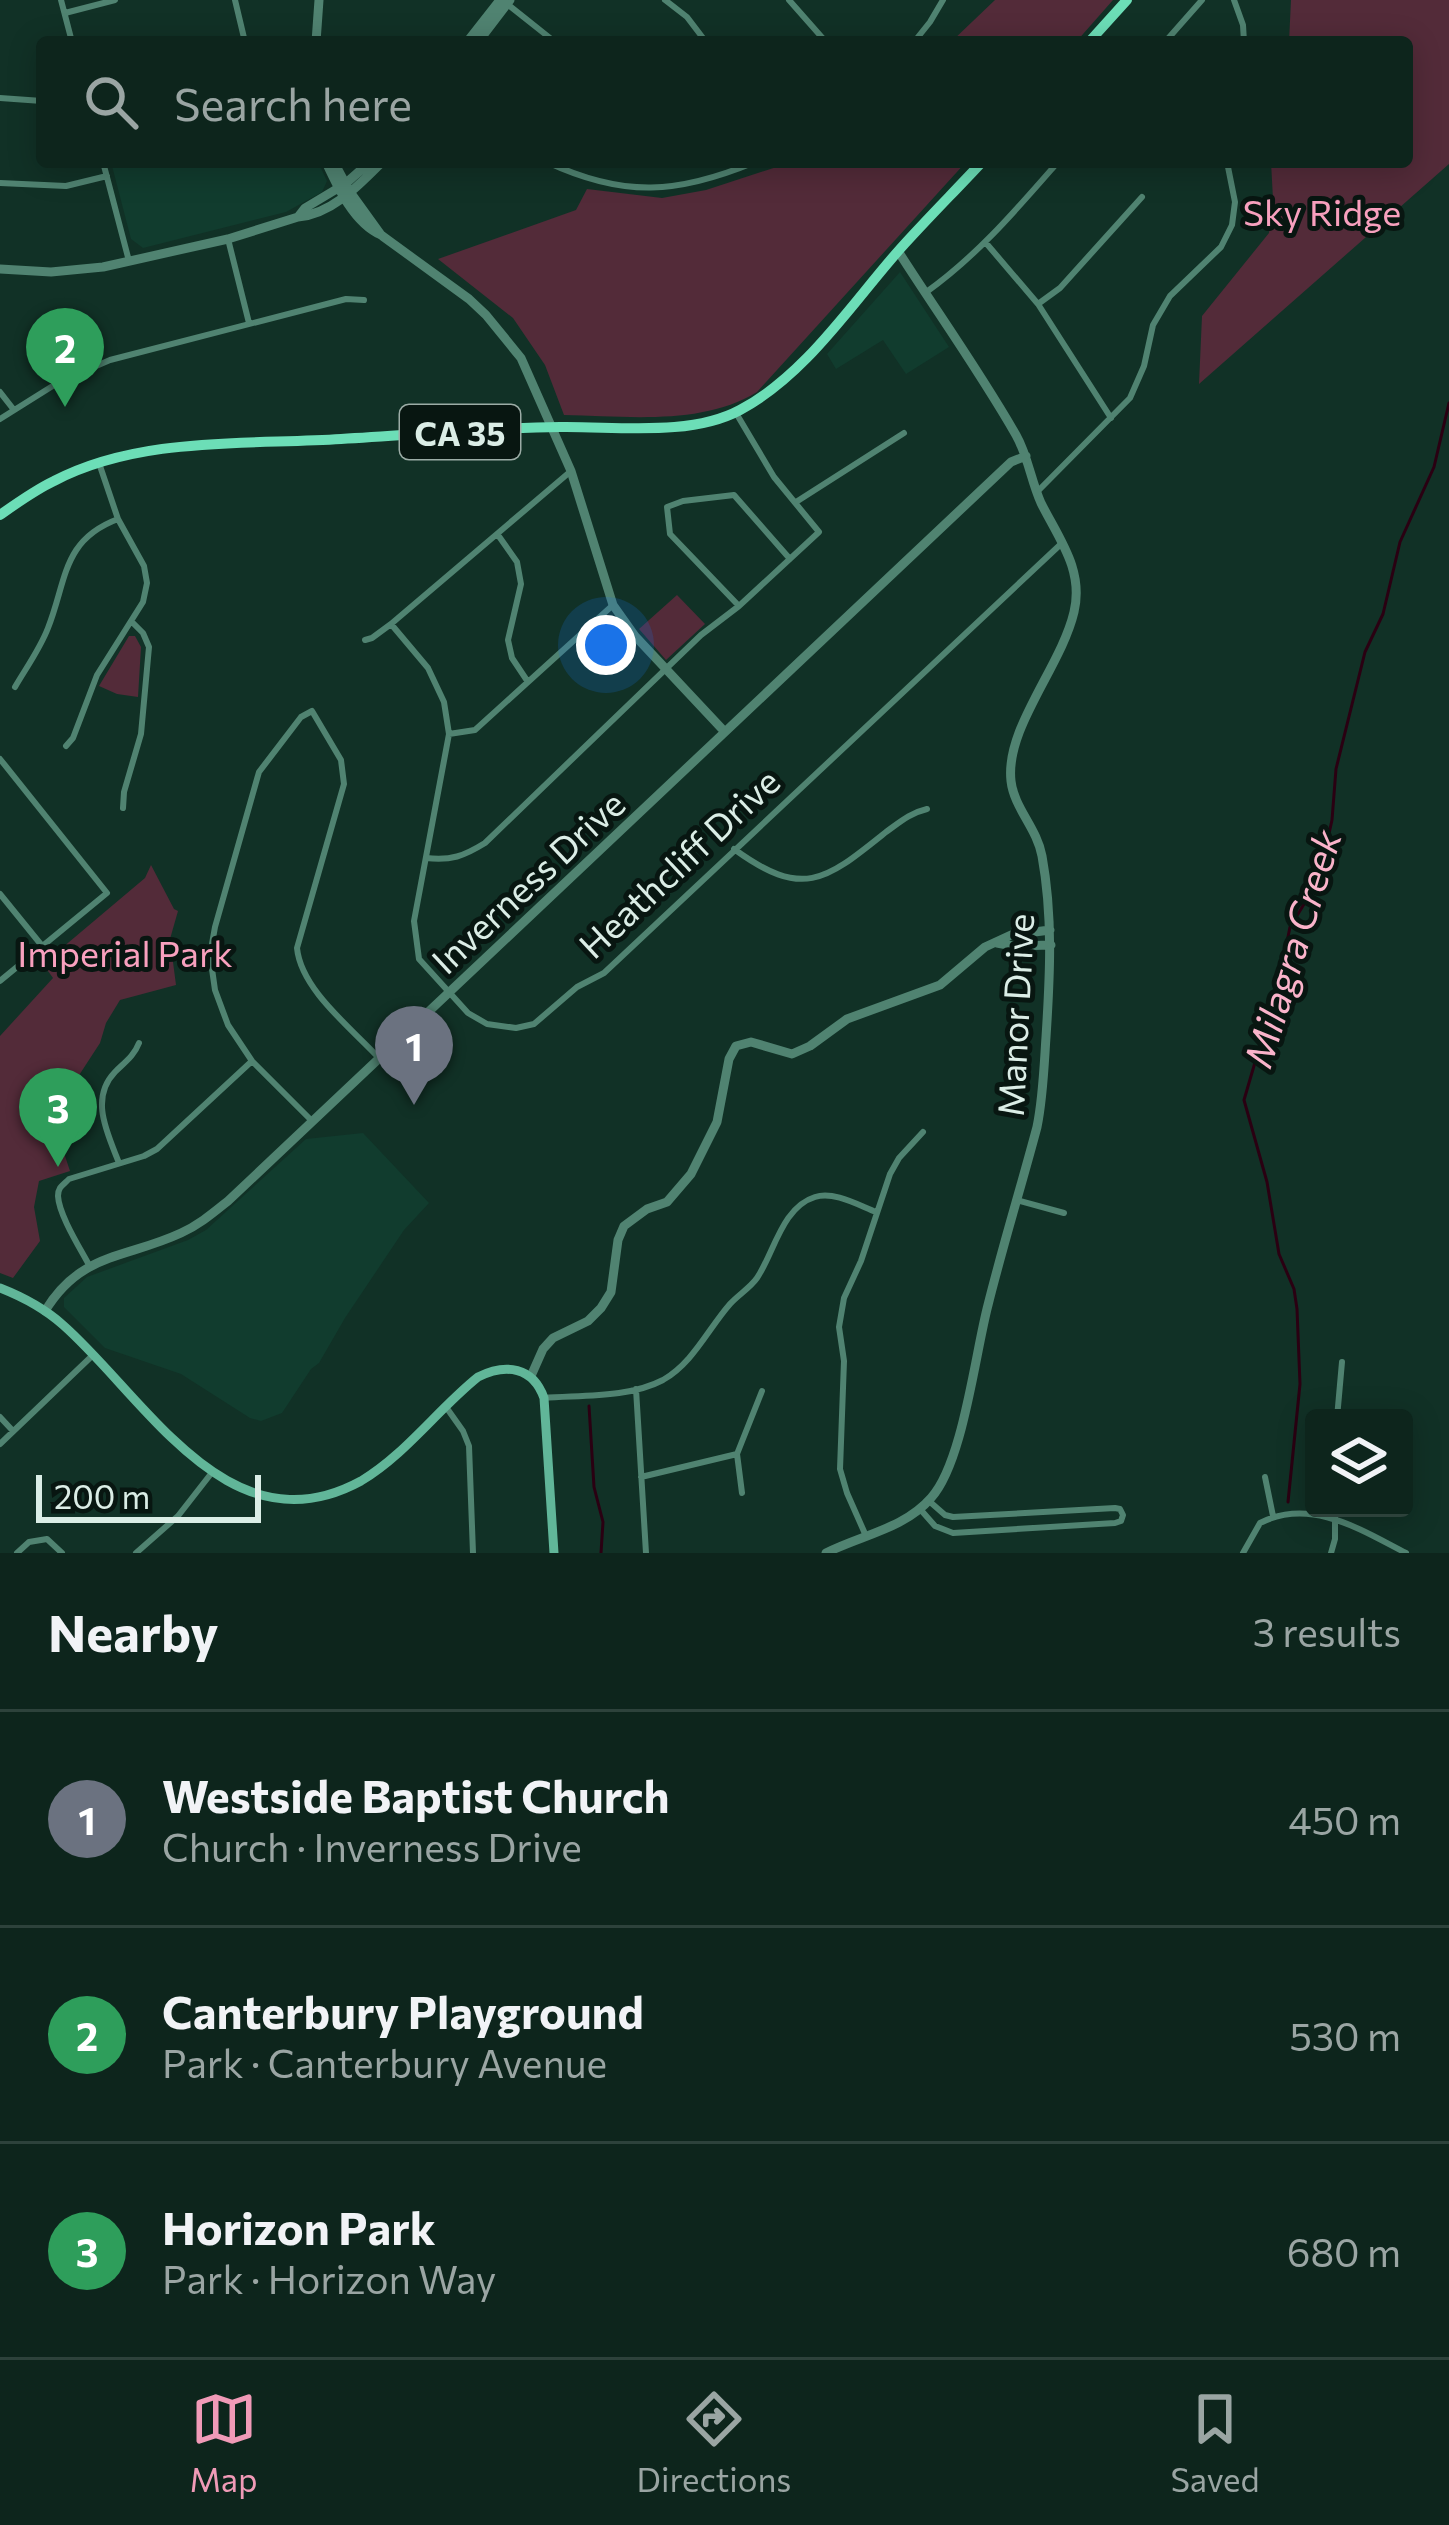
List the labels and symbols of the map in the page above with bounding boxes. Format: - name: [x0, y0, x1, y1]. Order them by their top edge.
- park label: Sky Ridge: [1243, 189, 1401, 233]
- pin: 2: [26, 308, 104, 407]
- road number: CA 35: [400, 405, 520, 459]
- your location: [576, 615, 636, 675]
- street label: Heathcliff Drive: [569, 758, 787, 966]
- street label: Inverness Drive: [421, 780, 633, 982]
- water label: Milagra Creek: [1232, 823, 1350, 1073]
- street label: Manor Drive: [987, 912, 1041, 1118]
- park label: Imperial Park: [17, 930, 233, 974]
- pin: 1: [375, 1006, 453, 1105]
- pin: 3: [19, 1068, 97, 1167]
- scale bar: [36, 1469, 261, 1522]

